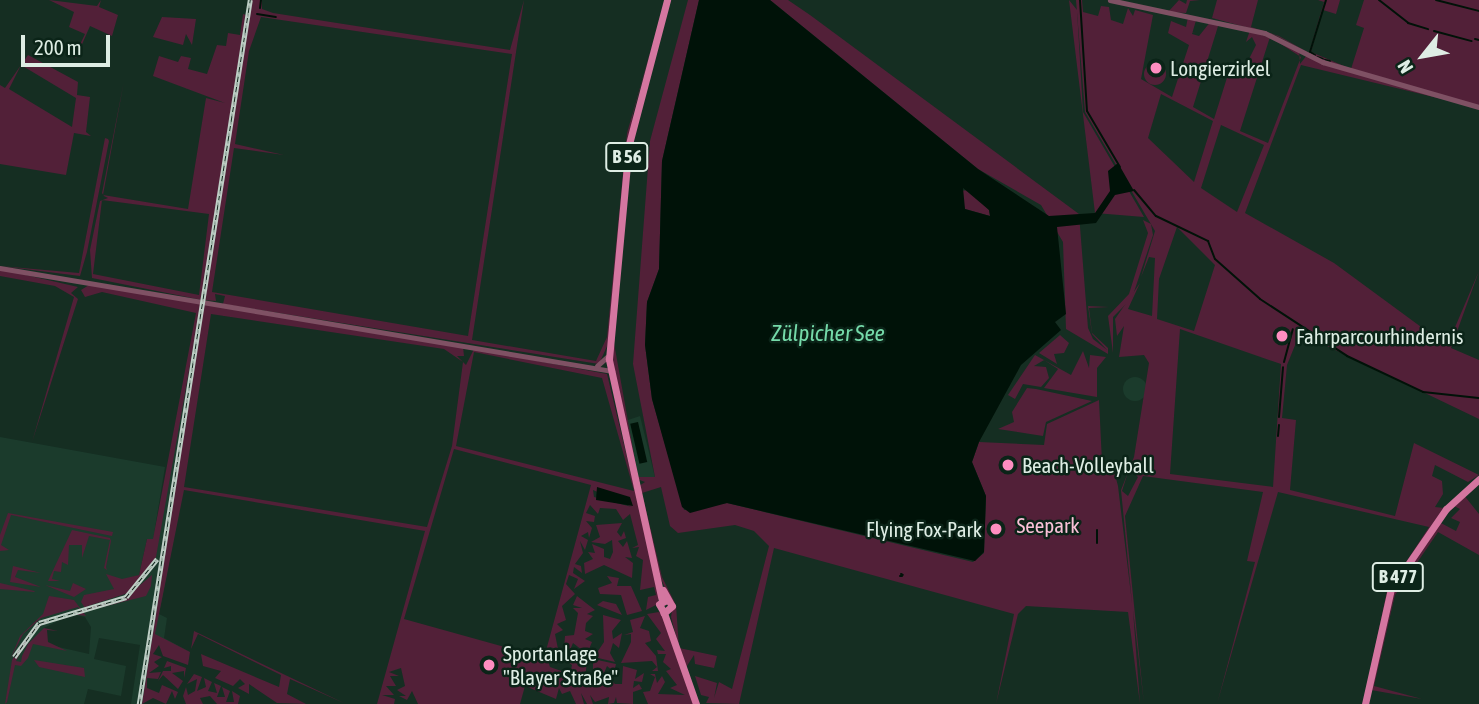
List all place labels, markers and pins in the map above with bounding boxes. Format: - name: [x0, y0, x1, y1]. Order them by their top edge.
- place label: Longierzirkel: [1170, 55, 1270, 81]
- marker: Longierzirkel: [1148, 60, 1164, 76]
- place label: Fahrparcourhindernis: [1296, 323, 1463, 349]
- marker: Fahrparcourhindernis: [1274, 328, 1290, 344]
- place label: Beach-Volleyball: [1022, 452, 1154, 478]
- marker: Beach-Volleyball: [1000, 457, 1016, 473]
- place label: Flying Fox-Park: [866, 516, 982, 542]
- marker: Flying Fox-Park: [988, 521, 1004, 537]
- place label: Sportanlage "Blayer Straße": [503, 640, 618, 690]
- marker: Sportanlage "Blayer Straße": [481, 657, 497, 673]

